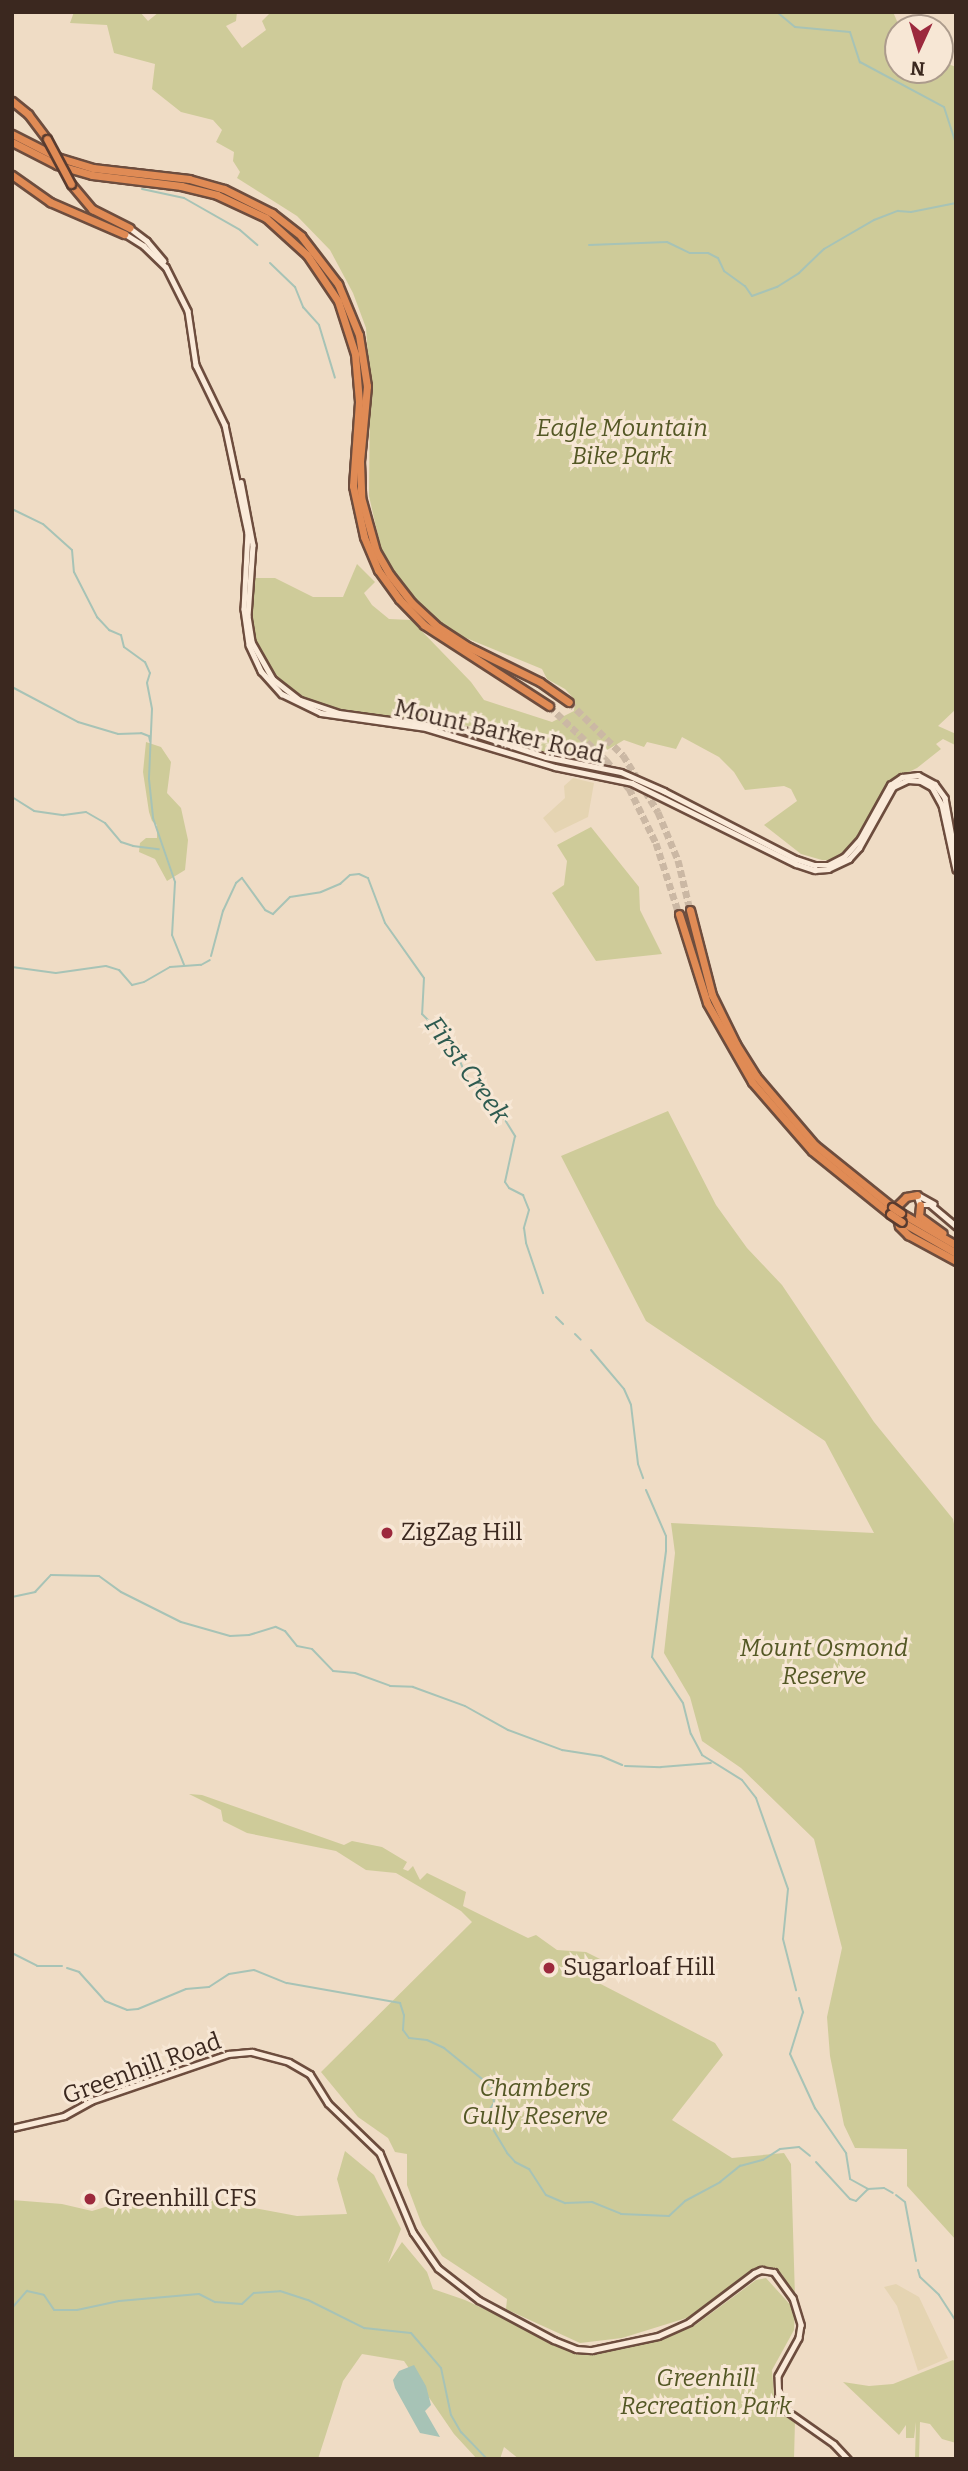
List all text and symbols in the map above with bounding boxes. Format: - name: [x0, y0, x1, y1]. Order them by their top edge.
- north arrow: [884, 14, 954, 84]
- text: N: [910, 56, 926, 80]
- park label: Eagle Mountain Bike Park: [536, 415, 708, 471]
- street label: Mount Barker Road: [391, 694, 607, 770]
- water label: First Creek: [418, 1011, 516, 1129]
- place label: ZigZag Hill: [401, 1519, 522, 1547]
- marker: ZigZag Hill: [379, 1525, 395, 1541]
- park label: Mount Osmond Reserve: [740, 1635, 908, 1691]
- place label: Sugarloaf Hill: [563, 1954, 715, 1982]
- marker: Sugarloaf Hill: [541, 1960, 557, 1976]
- street label: Greenhill Road: [59, 2027, 225, 2111]
- park label: Chambers Gully Reserve: [462, 2075, 608, 2131]
- place label: Greenhill CFS: [104, 2185, 257, 2213]
- marker: Greenhill CFS: [82, 2191, 98, 2207]
- park label: Greenhill Recreation Park: [620, 2365, 792, 2421]

